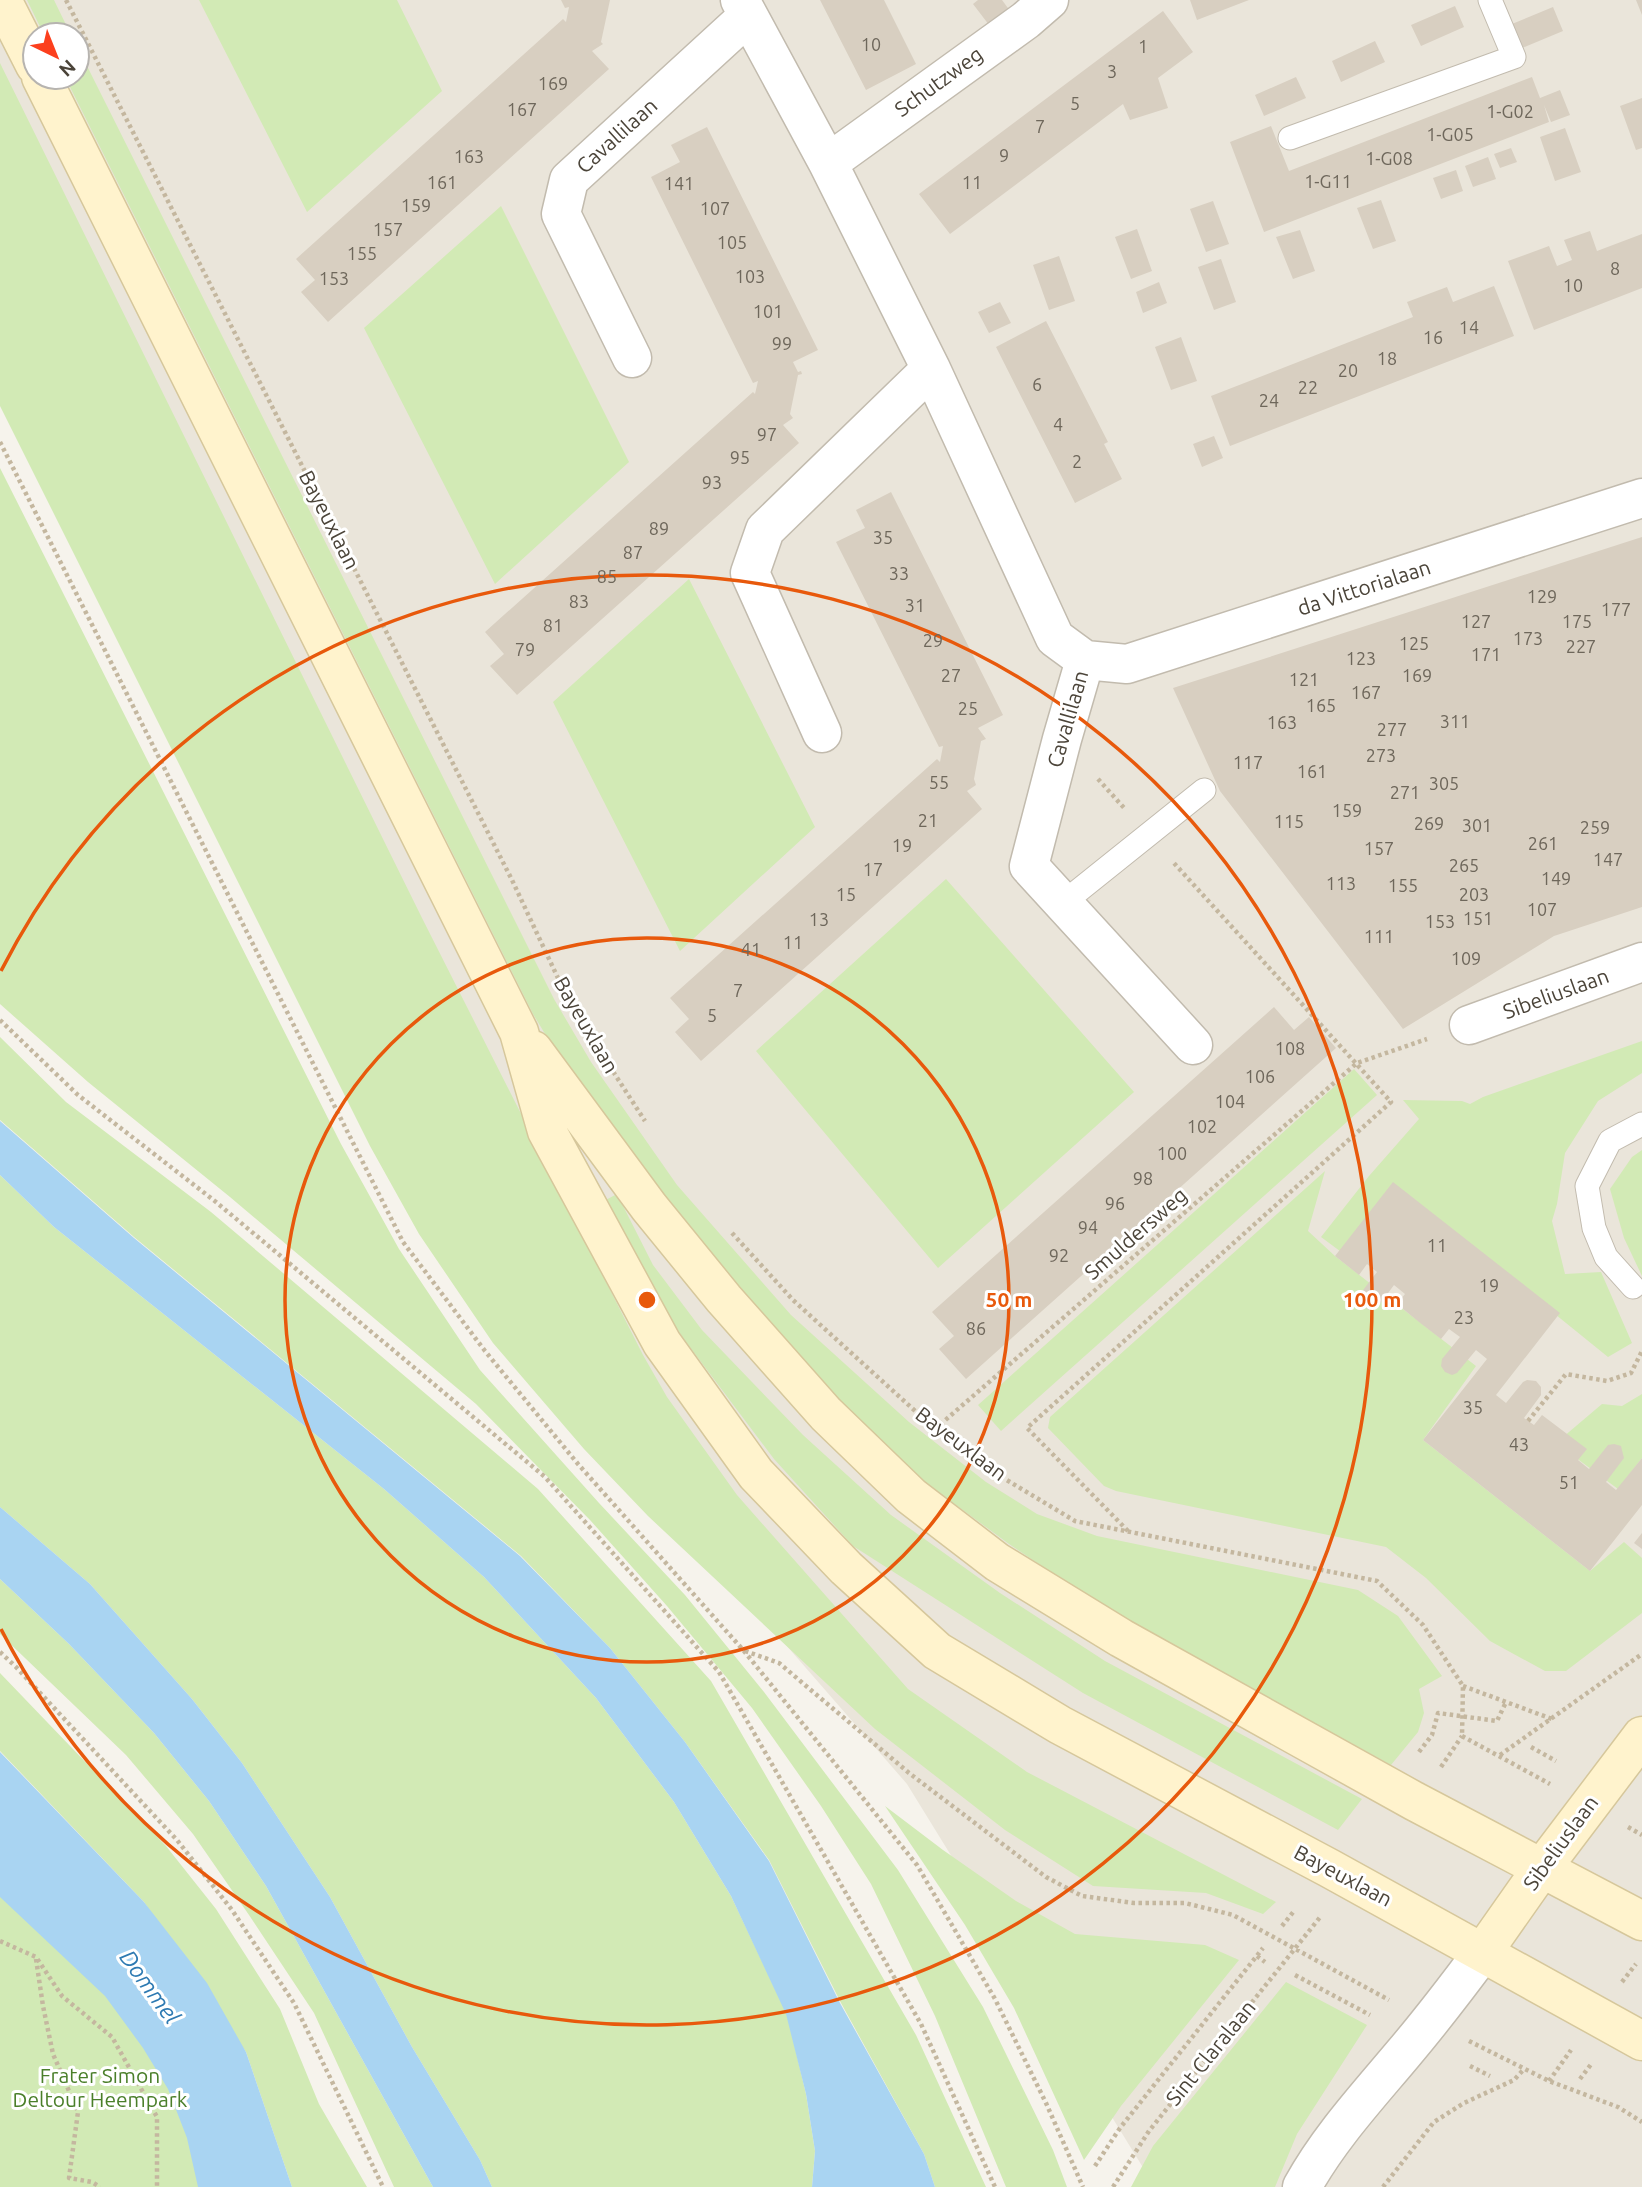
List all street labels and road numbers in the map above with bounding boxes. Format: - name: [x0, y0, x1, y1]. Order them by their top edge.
- street label: Schutzweg: [890, 41, 987, 121]
- street label: Cavallilaan: [571, 93, 661, 178]
- street label: Bayeuxlaan: [295, 466, 365, 573]
- street label: da Vittorialaan: [1294, 554, 1433, 620]
- street label: Cavallilaan: [1042, 667, 1092, 770]
- street label: Sibeliuslaan: [1499, 963, 1612, 1023]
- street label: Bayeuxlaan: [550, 972, 624, 1077]
- street label: Smuldersweg: [1079, 1182, 1191, 1284]
- street label: Bayeuxlaan: [911, 1401, 1012, 1485]
- street label: Sibeliuslaan: [1518, 1791, 1602, 1894]
- street label: Bayeuxlaan: [1290, 1839, 1397, 1911]
- street label: Sint Claralaan: [1161, 1995, 1260, 2110]

